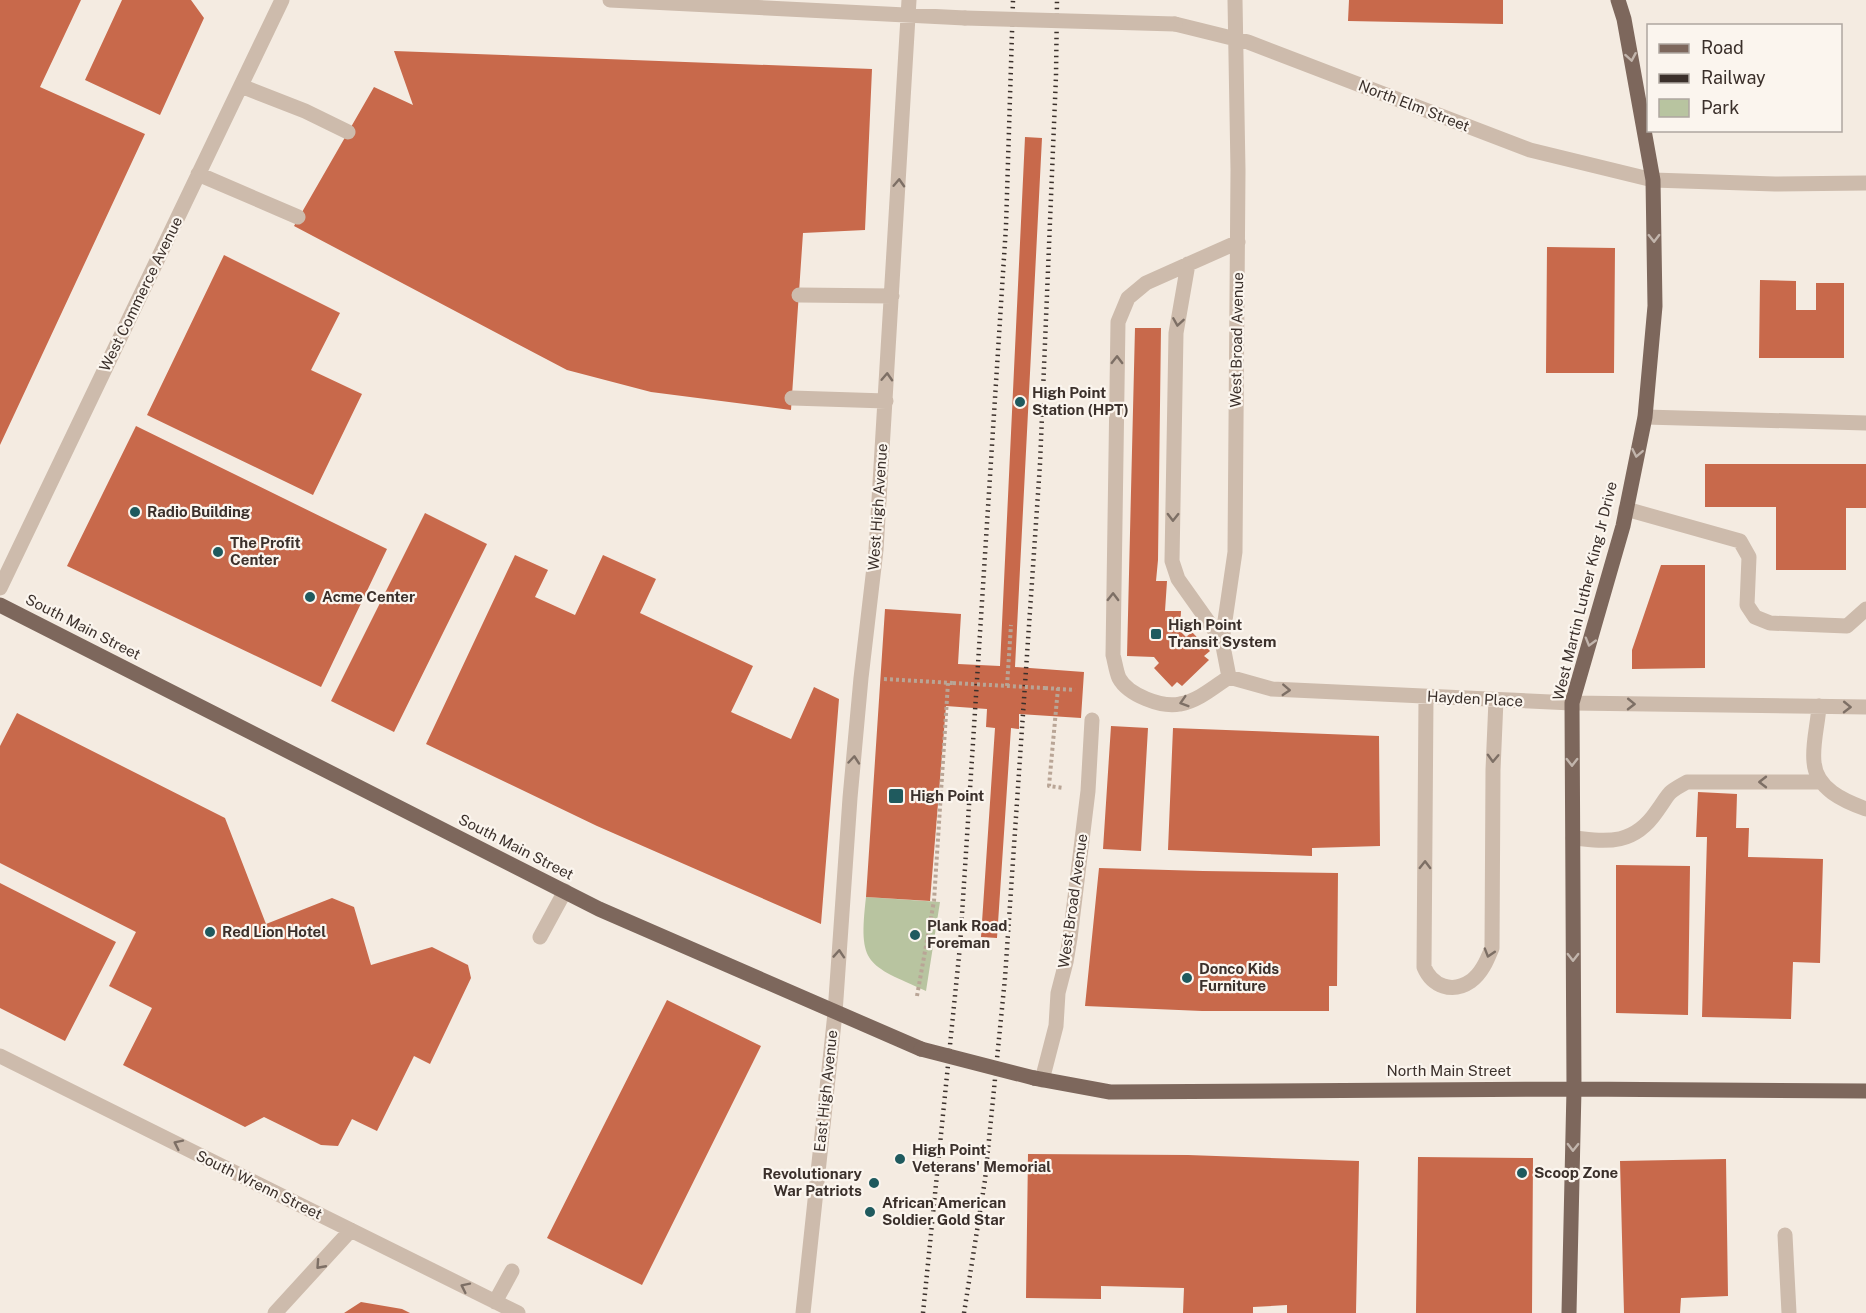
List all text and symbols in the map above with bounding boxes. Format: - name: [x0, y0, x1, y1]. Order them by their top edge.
- legend: [1647, 24, 1842, 132]
- text: Road: [1701, 37, 1744, 58]
- one-way arrow: [1624, 52, 1637, 62]
- text: Railway: [1701, 67, 1766, 88]
- street label: North Elm Street: [1356, 77, 1472, 135]
- text: Park: [1701, 97, 1739, 118]
- one-way arrow: [892, 178, 905, 187]
- street label: West Commerce Avenue: [96, 214, 185, 374]
- one-way arrow: [1648, 234, 1660, 243]
- street label: West Broad Avenue: [1227, 272, 1246, 408]
- one-way arrow: [1172, 317, 1185, 327]
- one-way arrow: [1111, 356, 1123, 365]
- one-way arrow: [880, 373, 893, 382]
- place label: High Point Station (HPT): [1032, 384, 1129, 418]
- marker: High Point Station (HPT): [1013, 395, 1027, 409]
- street label: West High Avenue: [865, 443, 890, 571]
- one-way arrow: [1631, 448, 1644, 458]
- street label: West Martin Luther King Jr Drive: [1549, 480, 1620, 702]
- place label: Radio Building: [147, 503, 251, 520]
- marker: Radio Building: [128, 505, 142, 519]
- one-way arrow: [1167, 513, 1180, 522]
- place label: The Profit Center: [230, 534, 301, 568]
- marker: The Profit Center: [211, 545, 225, 559]
- place label: Acme Center: [322, 588, 415, 605]
- street label: South Main Street: [23, 590, 144, 663]
- marker: Acme Center: [303, 590, 317, 604]
- one-way arrow: [1107, 592, 1120, 601]
- place label: High Point Transit System: [1168, 616, 1276, 650]
- marker: High Point Transit System: [1149, 627, 1163, 641]
- one-way arrow: [1584, 637, 1597, 647]
- one-way arrow: [1281, 683, 1290, 696]
- street label: Hayden Place: [1427, 687, 1523, 710]
- one-way arrow: [1179, 695, 1190, 707]
- one-way arrow: [1626, 698, 1635, 710]
- one-way arrow: [1842, 700, 1851, 713]
- one-way arrow: [1487, 754, 1500, 763]
- one-way arrow: [847, 755, 860, 764]
- one-way arrow: [1566, 757, 1579, 766]
- one-way arrow: [1759, 776, 1768, 788]
- marker: High Point: [887, 787, 905, 805]
- place label: High Point: [910, 787, 984, 804]
- street label: South Main Street: [456, 810, 577, 883]
- street label: West Broad Avenue: [1055, 833, 1090, 969]
- one-way arrow: [1419, 860, 1431, 869]
- place label: Plank Road Foreman: [927, 917, 1008, 951]
- place label: Red Lion Hotel: [222, 923, 326, 940]
- marker: Red Lion Hotel: [203, 925, 217, 939]
- marker: Plank Road Foreman: [908, 928, 922, 942]
- one-way arrow: [1484, 947, 1496, 958]
- one-way arrow: [832, 950, 845, 959]
- one-way arrow: [1567, 952, 1579, 961]
- place label: Donco Kids Furniture: [1199, 960, 1279, 994]
- marker: Donco Kids Furniture: [1180, 971, 1194, 985]
- street label: East High Avenue: [811, 1029, 840, 1153]
- street label: North Main Street: [1387, 1062, 1512, 1079]
- one-way arrow: [173, 1140, 184, 1152]
- place label: High Point Veterans' Memorial: [912, 1141, 1051, 1175]
- one-way arrow: [1566, 1143, 1579, 1152]
- street label: South Wrenn Street: [193, 1147, 325, 1223]
- marker: High Point Veterans' Memorial: [893, 1152, 907, 1166]
- place label: Scoop Zone: [1534, 1164, 1618, 1181]
- place label: Revolutionary War Patriots: [762, 1165, 863, 1199]
- marker: Scoop Zone: [1515, 1166, 1529, 1180]
- marker: Revolutionary War Patriots: [867, 1176, 881, 1190]
- place label: African American Soldier Gold Star: [882, 1194, 1006, 1228]
- marker: African American Soldier Gold Star: [863, 1205, 877, 1219]
- one-way arrow: [316, 1258, 327, 1269]
- one-way arrow: [461, 1283, 471, 1294]

